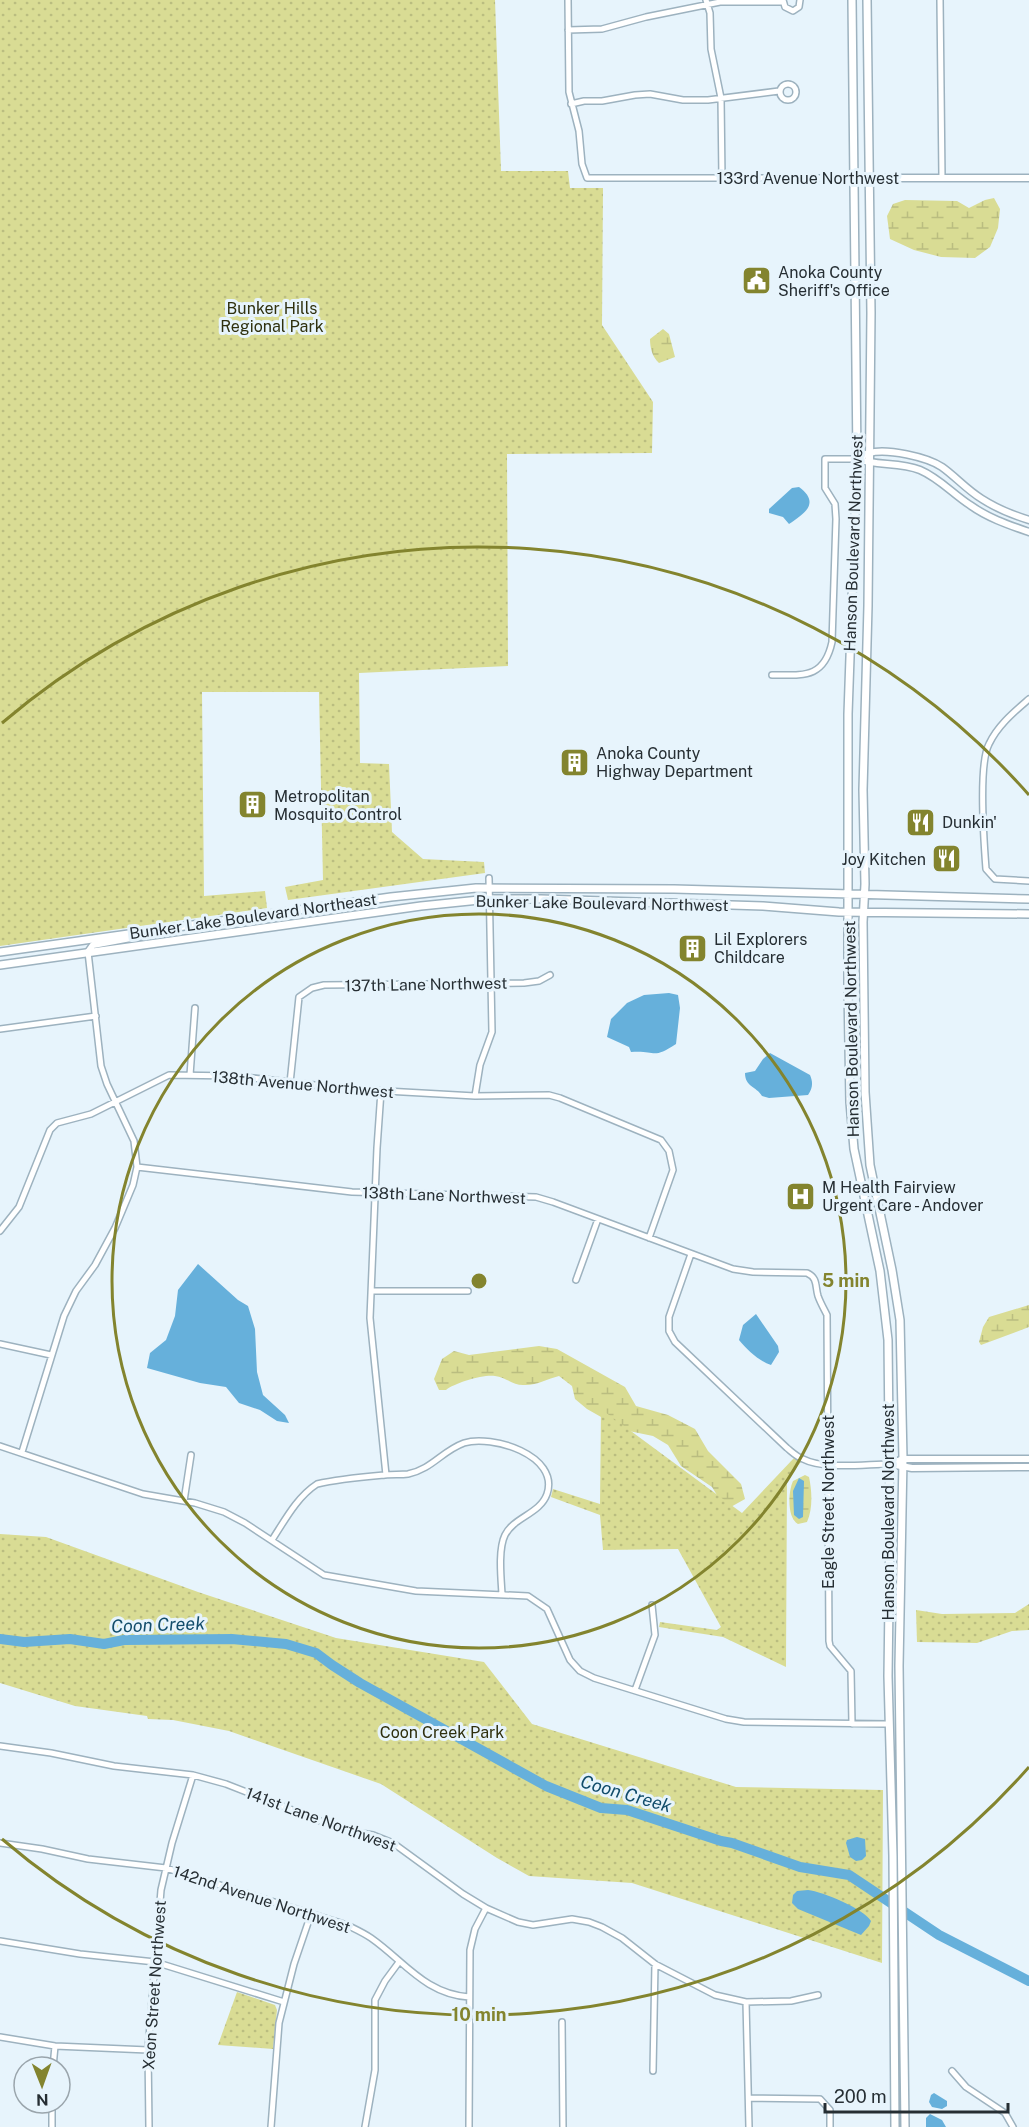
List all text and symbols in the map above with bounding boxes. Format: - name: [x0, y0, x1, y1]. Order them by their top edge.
- street label: 133rd Avenue Northwest: [717, 169, 899, 188]
- place label: Anoka County Sheriff's Office: [778, 263, 890, 300]
- public building icon: Anoka County Sheriff's Office: [741, 265, 773, 297]
- park label: Bunker Hills Regional Park: [220, 299, 324, 336]
- street label: Hanson Boulevard Northwest: [840, 434, 867, 652]
- place label: Anoka County Highway Department: [596, 744, 753, 781]
- building icon: Anoka County Highway Department: [559, 746, 591, 778]
- place label: Metropolitan Mosquito Control: [274, 787, 402, 824]
- building icon: Metropolitan Mosquito Control: [237, 789, 269, 821]
- restaurant icon: Dunkin': [905, 806, 937, 838]
- place label: Dunkin': [942, 813, 997, 832]
- restaurant icon: Joy Kitchen: [931, 843, 963, 875]
- place label: Joy Kitchen: [841, 850, 926, 869]
- street label: Bunker Lake Boulevard Northeast: [128, 890, 378, 943]
- street label: Bunker Lake Boulevard Northwest: [475, 892, 729, 915]
- street label: Hanson Boulevard Northwest: [840, 920, 863, 1138]
- place label: Lil Explorers Childcare: [714, 930, 807, 967]
- building icon: Lil Explorers Childcare: [677, 932, 709, 964]
- street label: 137th Lane Northwest: [344, 974, 508, 995]
- street label: 138th Avenue Northwest: [211, 1067, 395, 1102]
- place label: M Health Fairview Urgent Care - Andover: [822, 1178, 983, 1215]
- hospital icon: M Health Fairview Urgent Care - Andover: [785, 1180, 817, 1212]
- street label: 138th Lane Northwest: [362, 1183, 526, 1208]
- text: 5 min: [822, 1270, 870, 1291]
- centre of rings: [469, 1271, 489, 1291]
- street label: Hanson Boulevard Northwest: [879, 1404, 898, 1620]
- street label: Eagle Street Northwest: [819, 1415, 838, 1589]
- water label: Coon Creek: [111, 1612, 206, 1637]
- park label: Coon Creek Park: [380, 1723, 504, 1742]
- water label: Coon Creek: [578, 1770, 674, 1817]
- street label: 141st Lane Northwest: [243, 1783, 399, 1856]
- street label: 142nd Avenue Northwest: [171, 1862, 353, 1937]
- street label: Xeon Street Northwest: [139, 1900, 170, 2071]
- text: 10 min: [451, 2004, 507, 2025]
- north arrow: [12, 2055, 72, 2115]
- scale bar: [825, 2076, 1008, 2114]
- text: 200 m: [834, 2086, 887, 2107]
- text: N: [36, 2090, 49, 2109]

